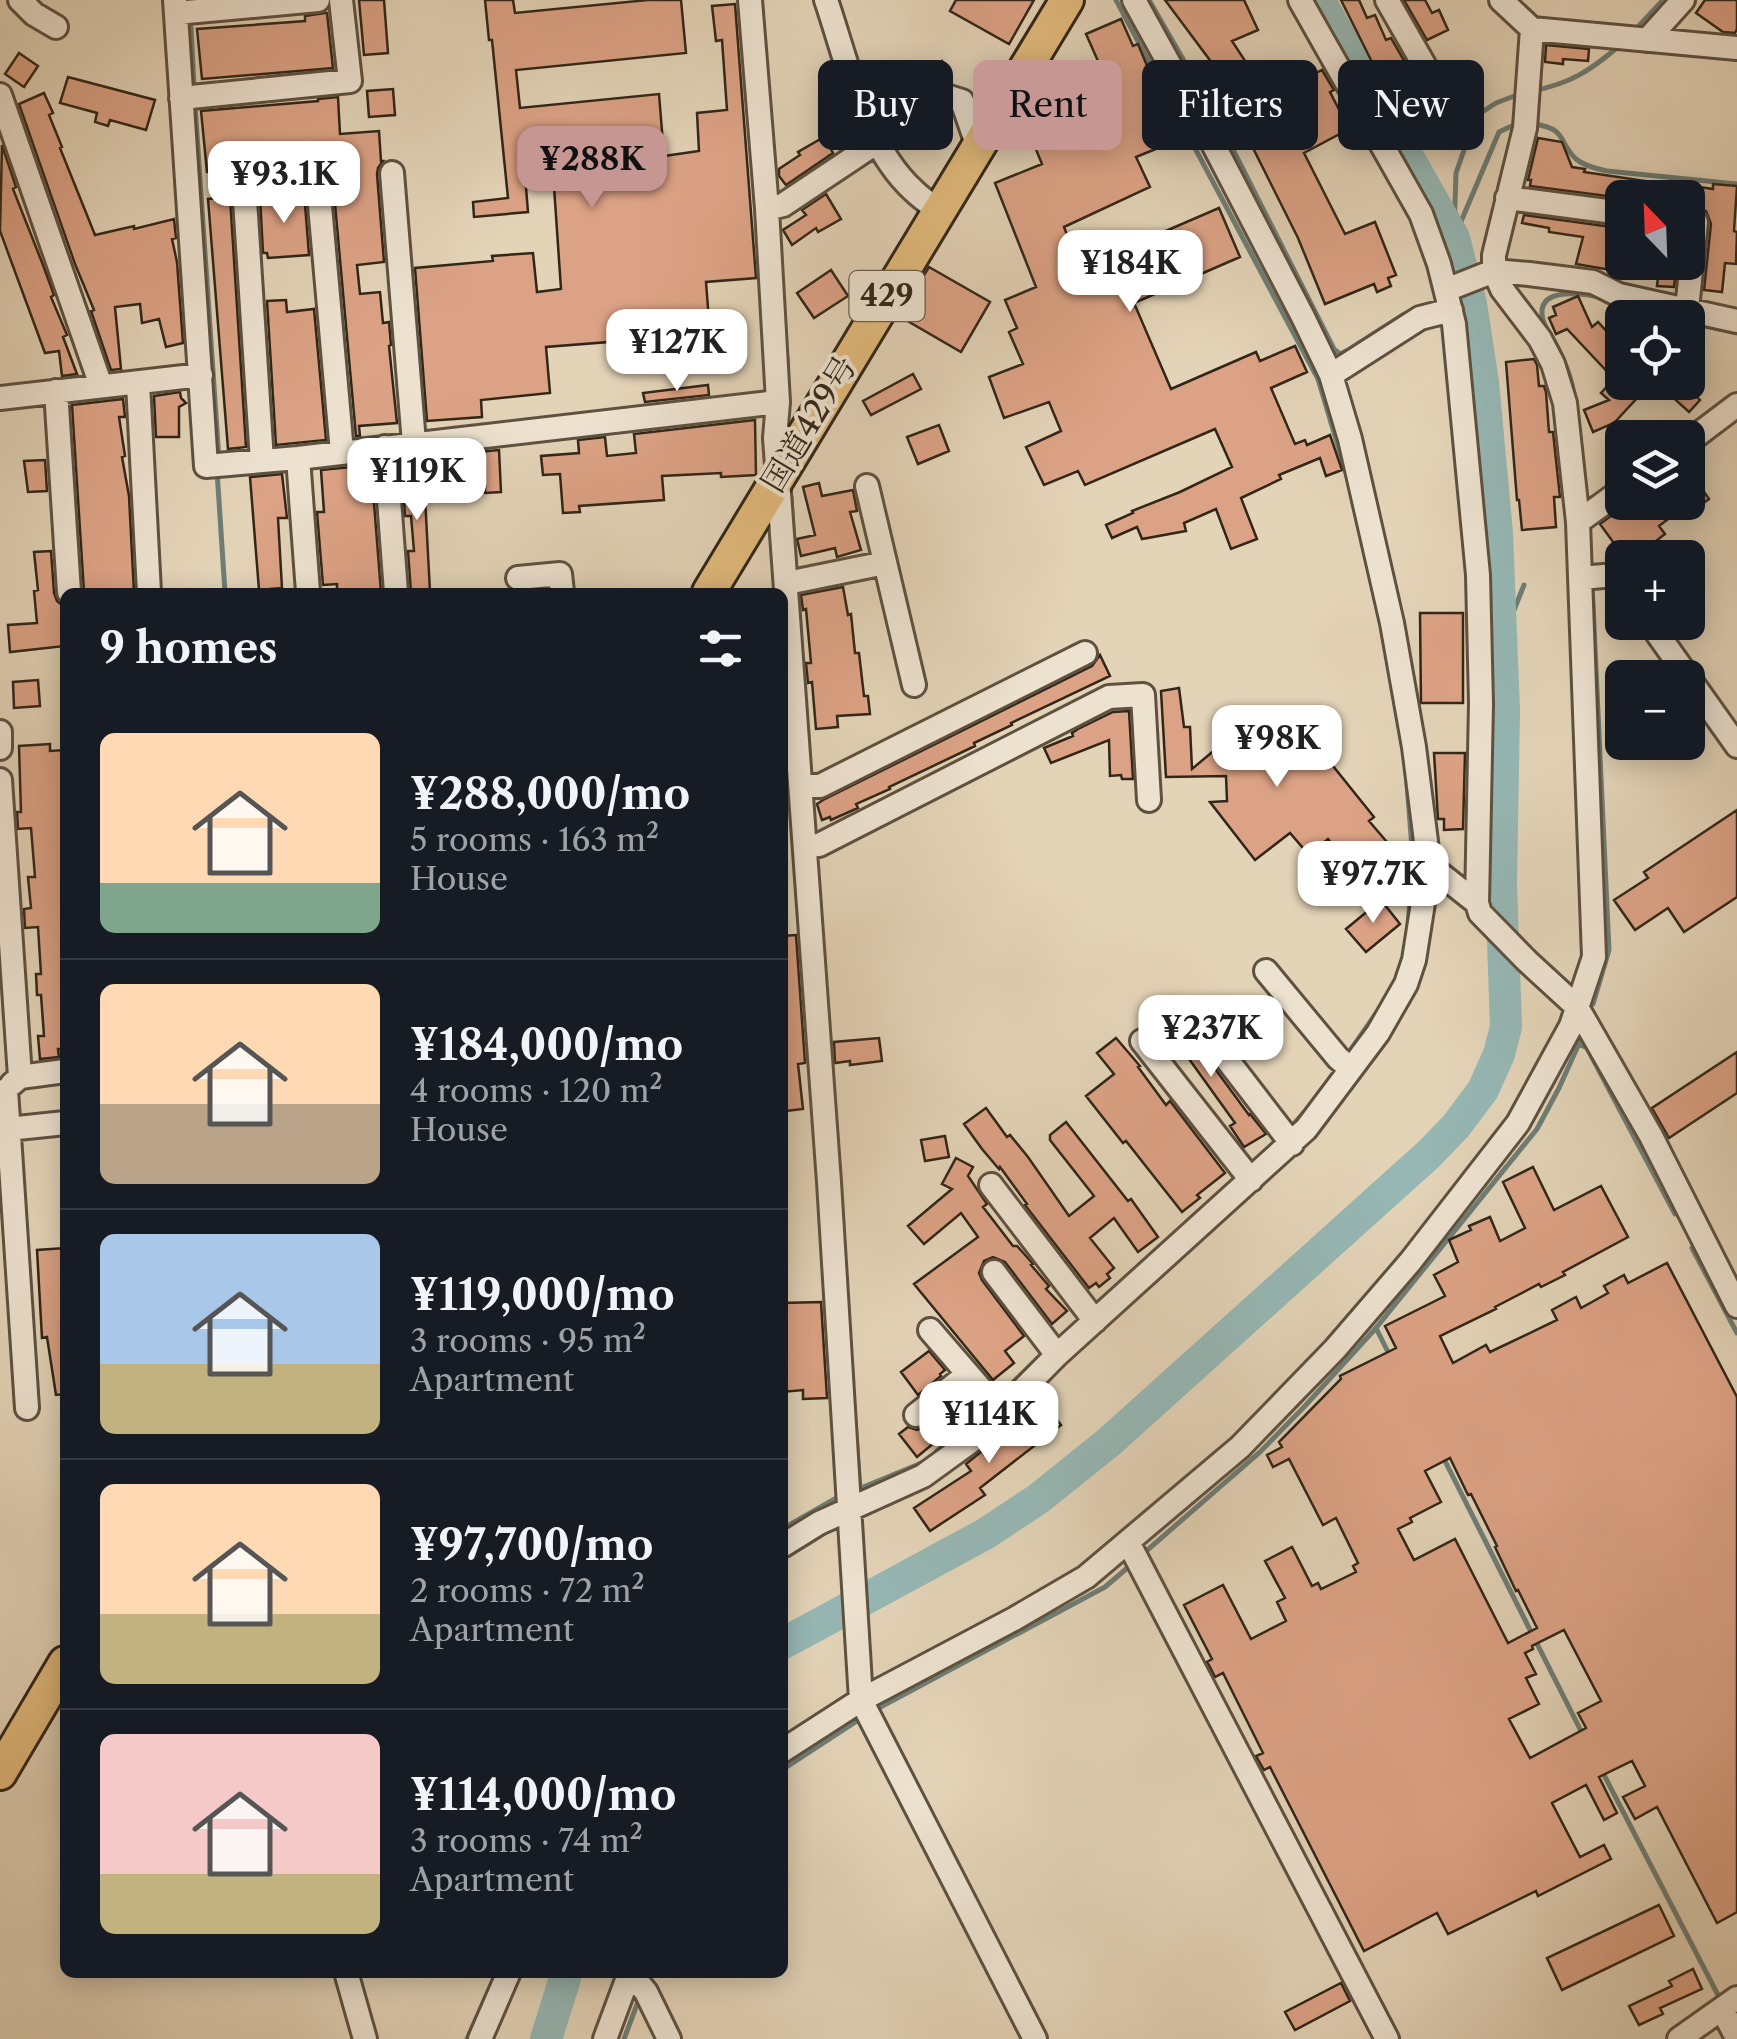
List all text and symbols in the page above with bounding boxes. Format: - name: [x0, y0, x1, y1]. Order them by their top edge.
- chip: Buy: [818, 60, 953, 150]
- chip: Rent: [973, 60, 1122, 150]
- chip: Filters: [1142, 60, 1318, 150]
- chip: New: [1338, 60, 1484, 150]
- pin: ¥288K: [522, 126, 662, 211]
- text: ¥288K: [539, 139, 645, 178]
- pin: ¥93.1K: [203, 141, 365, 226]
- text: ¥93.1K: [230, 154, 338, 193]
- north arrow: [1605, 180, 1705, 280]
- map controls: [1605, 180, 1705, 760]
- pin: ¥184K: [1060, 230, 1200, 315]
- text: ¥184K: [1080, 243, 1180, 282]
- road number: 429: [850, 271, 924, 321]
- button: locate: [1605, 300, 1705, 400]
- pin: ¥127K: [607, 309, 747, 394]
- text: ¥127K: [628, 322, 726, 361]
- street label: 国道429号: [753, 349, 864, 499]
- button: layers: [1605, 420, 1705, 520]
- pin: ¥119K: [347, 438, 487, 523]
- text: ¥119K: [369, 451, 465, 490]
- button: +: [1605, 540, 1705, 640]
- icon: filters: [693, 621, 748, 676]
- text: 9 homes: [100, 622, 278, 674]
- button: −: [1605, 660, 1705, 760]
- pin: ¥98K: [1218, 705, 1336, 790]
- text: ¥98K: [1234, 718, 1320, 757]
- text: ¥288,000/mo: [410, 768, 690, 820]
- icon: home: [180, 773, 300, 893]
- text: 5 rooms · 163 m²: [410, 820, 659, 859]
- pin: ¥97.7K: [1292, 841, 1454, 926]
- text: ¥97.7K: [1320, 854, 1426, 893]
- text: House: [410, 859, 508, 898]
- pin: ¥237K: [1141, 995, 1281, 1080]
- text: ¥237K: [1160, 1008, 1262, 1047]
- text: ¥184,000/mo: [410, 1019, 683, 1071]
- icon: home: [180, 1024, 300, 1144]
- text: 4 rooms · 120 m²: [410, 1071, 663, 1110]
- text: House: [410, 1110, 508, 1149]
- text: ¥119,000/mo: [410, 1269, 675, 1321]
- icon: home: [180, 1274, 300, 1394]
- text: 3 rooms · 95 m²: [410, 1321, 646, 1360]
- text: Apartment: [410, 1360, 574, 1399]
- pin: ¥114K: [919, 1381, 1059, 1466]
- text: ¥114K: [941, 1394, 1037, 1433]
- text: ¥97,700/mo: [410, 1519, 653, 1571]
- icon: home: [180, 1524, 300, 1644]
- text: 2 rooms · 72 m²: [410, 1571, 645, 1610]
- text: Apartment: [410, 1610, 574, 1649]
- text: ¥114,000/mo: [410, 1769, 676, 1821]
- icon: home: [180, 1774, 300, 1894]
- text: 3 rooms · 74 m²: [410, 1821, 643, 1860]
- text: Apartment: [410, 1860, 574, 1899]

